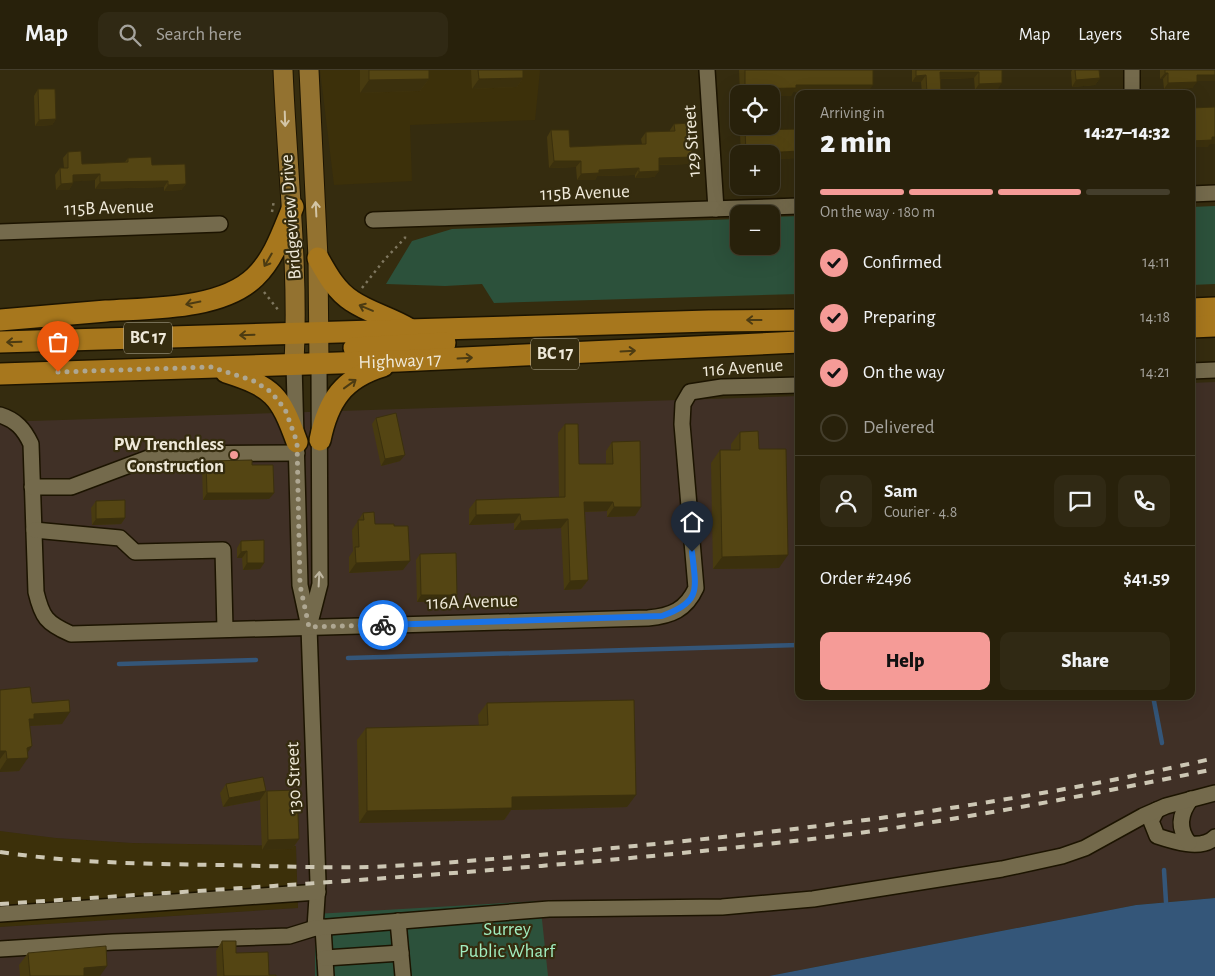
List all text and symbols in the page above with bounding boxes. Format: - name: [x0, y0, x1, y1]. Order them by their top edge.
- search box: [98, 12, 448, 57]
- icon: search: [116, 21, 144, 49]
- text: Map: [25, 22, 68, 46]
- text: Search here: [156, 25, 242, 44]
- text: Map: [1019, 26, 1050, 44]
- text: Layers: [1078, 26, 1122, 44]
- text: Share: [1150, 26, 1190, 44]
- map controls: [730, 85, 780, 255]
- button: locate: [730, 85, 780, 135]
- street label: 129 Street: [680, 104, 704, 178]
- text: Arriving in: [820, 105, 885, 121]
- one-way arrow: [280, 110, 290, 126]
- text: 14:27–14:32: [1084, 123, 1170, 142]
- text: 2 min: [820, 126, 892, 158]
- button: +: [730, 145, 780, 195]
- street label: Bridgeview Drive: [277, 154, 305, 280]
- street label: 115B Avenue: [540, 182, 630, 204]
- street label: 115B Avenue: [64, 197, 154, 219]
- one-way arrow: [311, 202, 320, 218]
- text: On the way · 180 m: [820, 204, 935, 220]
- button: −: [730, 205, 780, 255]
- icon: check: [820, 249, 848, 277]
- one-way arrow: [262, 253, 272, 267]
- text: Confirmed: [863, 253, 942, 272]
- text: 14:11: [1142, 254, 1170, 270]
- one-way arrow: [185, 299, 201, 309]
- one-way arrow: [359, 302, 374, 312]
- icon: check: [820, 304, 848, 332]
- text: Preparing: [863, 308, 936, 327]
- text: 14:18: [1140, 309, 1170, 325]
- one-way arrow: [746, 316, 762, 325]
- pin: [37, 321, 79, 372]
- road number: BC 17: [124, 322, 172, 354]
- icon: bag: [44, 328, 72, 356]
- one-way arrow: [239, 330, 255, 339]
- one-way arrow: [7, 337, 23, 346]
- road number: BC 17: [531, 338, 579, 370]
- one-way arrow: [619, 346, 635, 356]
- street label: Highway 17: [358, 349, 442, 372]
- one-way arrow: [456, 353, 473, 363]
- street label: 116 Avenue: [702, 356, 784, 380]
- icon: check: [820, 359, 848, 387]
- text: On the way: [863, 363, 945, 382]
- text: 14:21: [1140, 364, 1170, 380]
- one-way arrow: [343, 378, 356, 389]
- text: Delivered: [863, 418, 935, 437]
- place label: PW Trenchless Construction: [114, 435, 224, 476]
- marker: PW Trenchless Construction: [228, 449, 240, 461]
- button: person: [820, 475, 872, 527]
- button: chat: [1054, 475, 1106, 527]
- button: phone: [1118, 475, 1170, 527]
- text: Sam: [884, 482, 918, 501]
- pin: [671, 501, 713, 552]
- text: Courier · 4.8: [884, 504, 957, 520]
- icon: home: [678, 508, 706, 536]
- text: Order #2496: [820, 569, 912, 588]
- text: $41.59: [1123, 569, 1170, 588]
- one-way arrow: [315, 572, 324, 588]
- street label: 116A Avenue: [426, 591, 518, 613]
- courier: [358, 600, 408, 650]
- icon: bike: [369, 611, 397, 639]
- button: Help: [820, 632, 990, 690]
- button: Share: [1000, 632, 1170, 690]
- street label: 130 Street: [283, 742, 305, 814]
- park label: Surrey Public Wharf: [459, 920, 556, 961]

